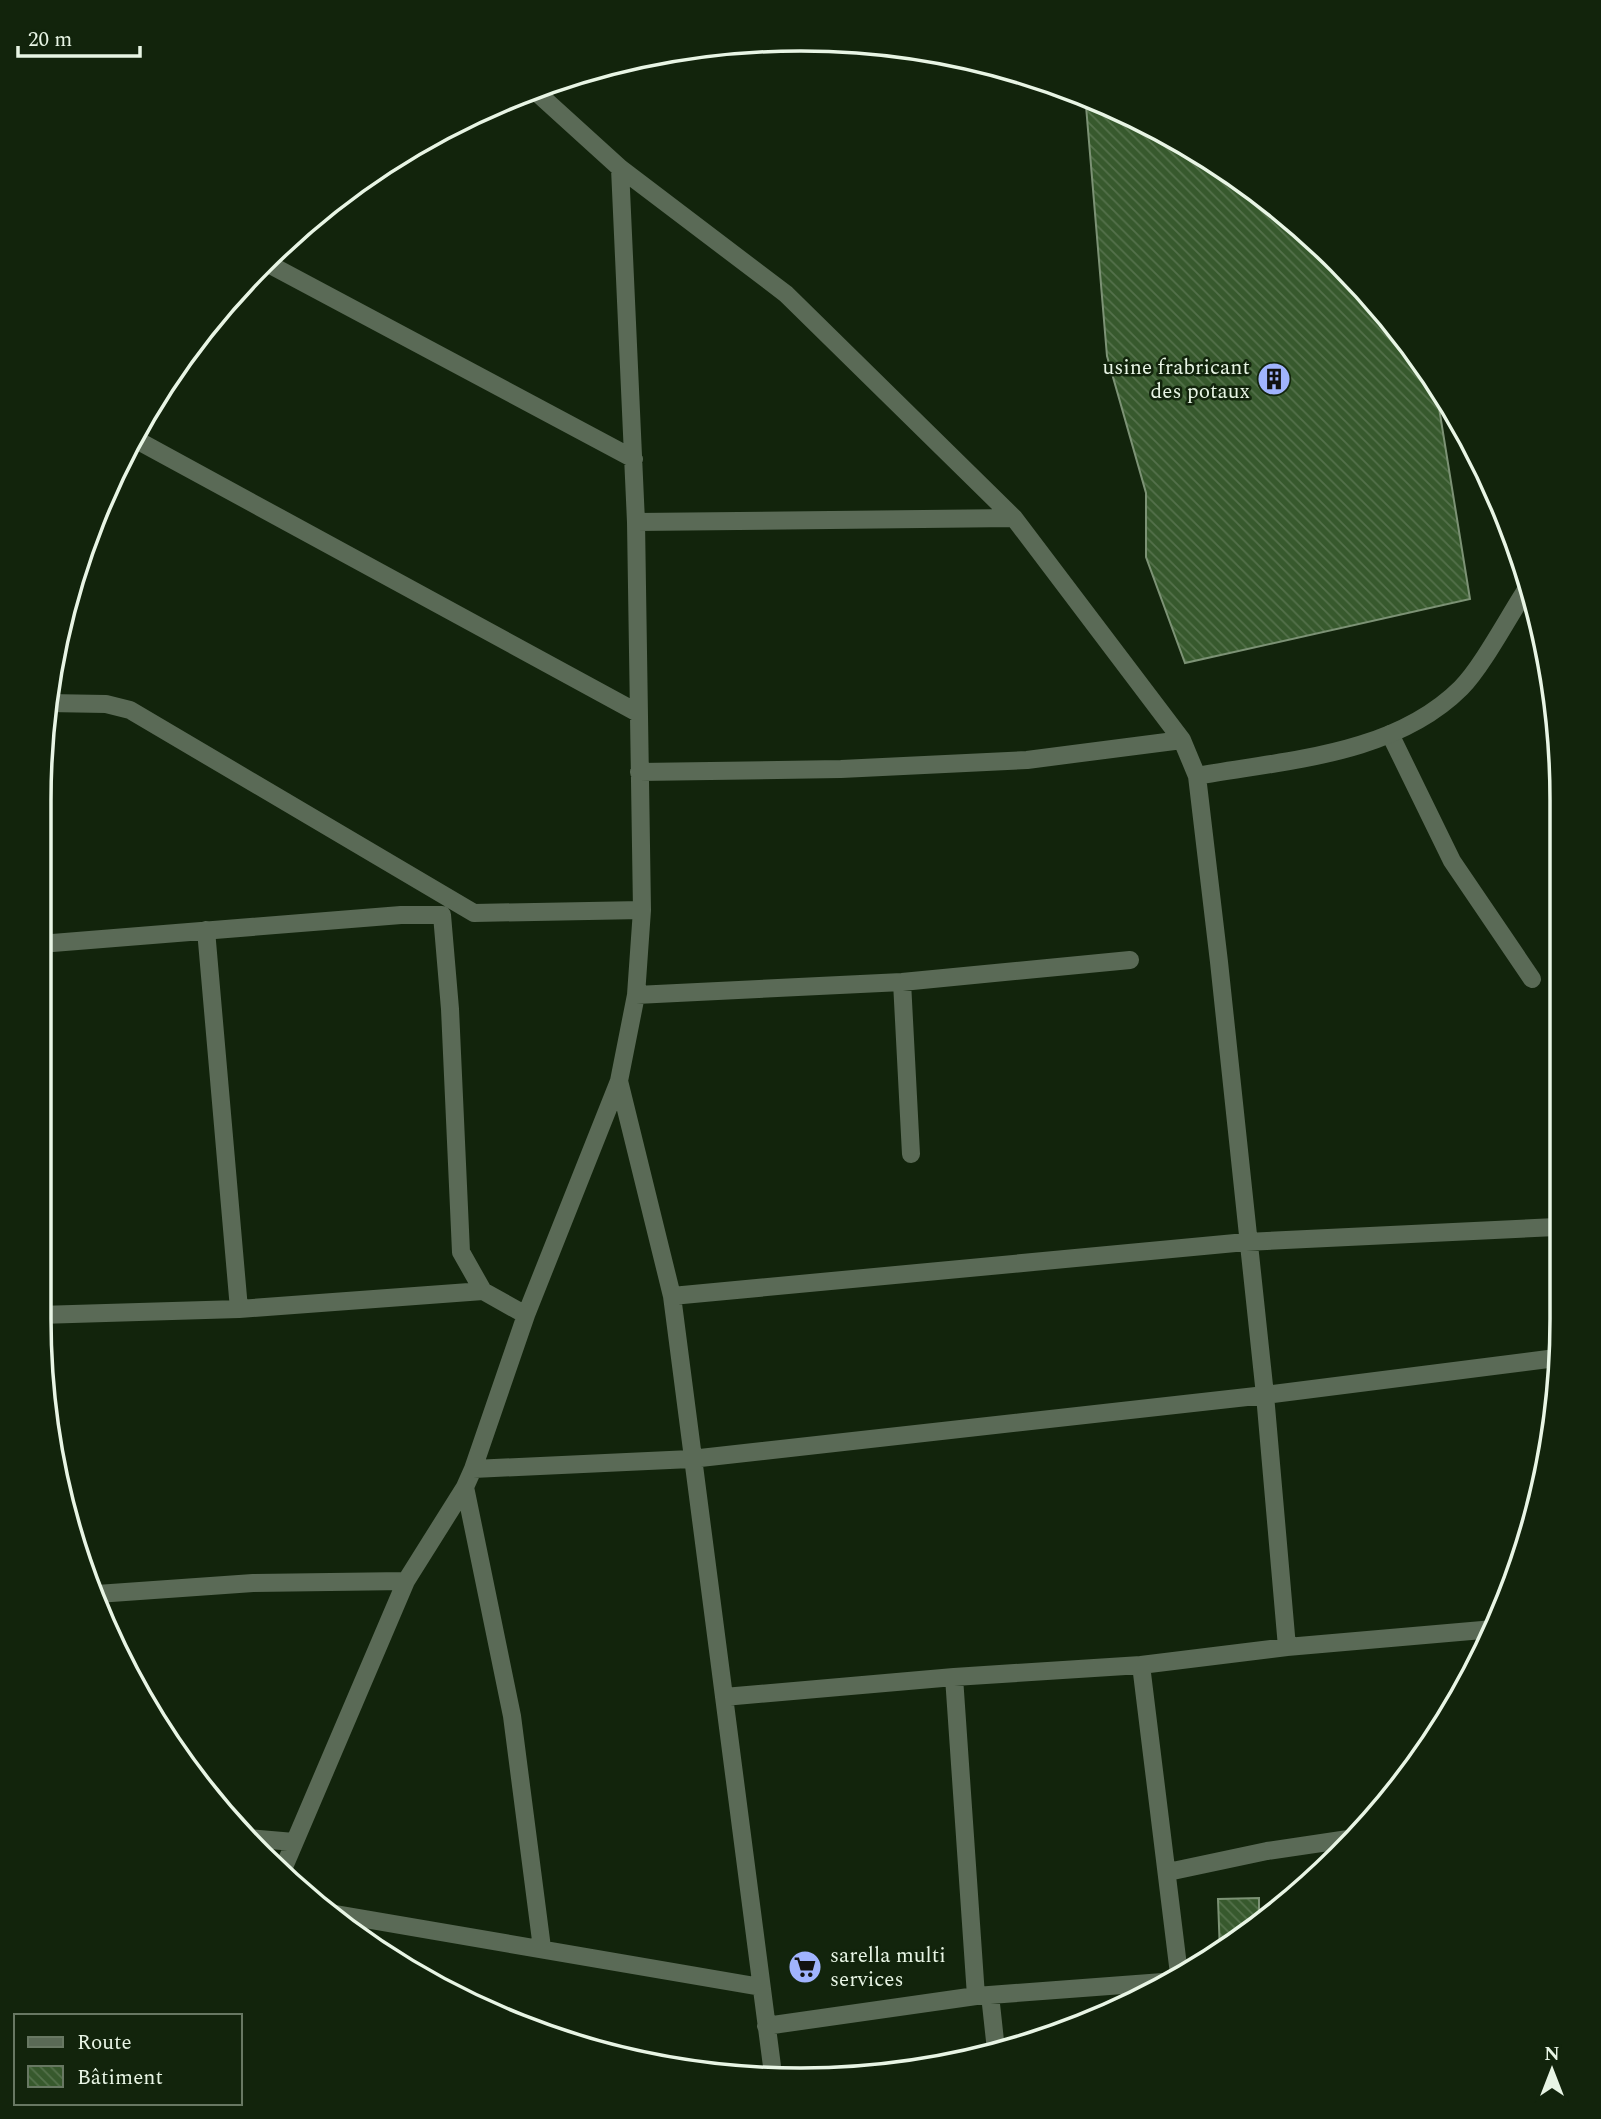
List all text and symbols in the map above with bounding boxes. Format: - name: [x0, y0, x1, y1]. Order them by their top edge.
- scale bar: [18, 14, 140, 58]
- text: 20 m: [28, 24, 72, 56]
- place label: usine frabricant des potaux: [1102, 352, 1250, 408]
- building icon: usine frabricant des potaux: [1255, 360, 1293, 398]
- place label: sarella multi services: [830, 1940, 946, 1996]
- supermarket icon: sarella multi services: [786, 1948, 824, 1986]
- legend: [14, 2014, 242, 2105]
- text: Route: [77, 2027, 132, 2059]
- north arrow: [1517, 2035, 1587, 2105]
- text: N: [1544, 2040, 1560, 2069]
- text: Bâtiment: [77, 2062, 163, 2094]

